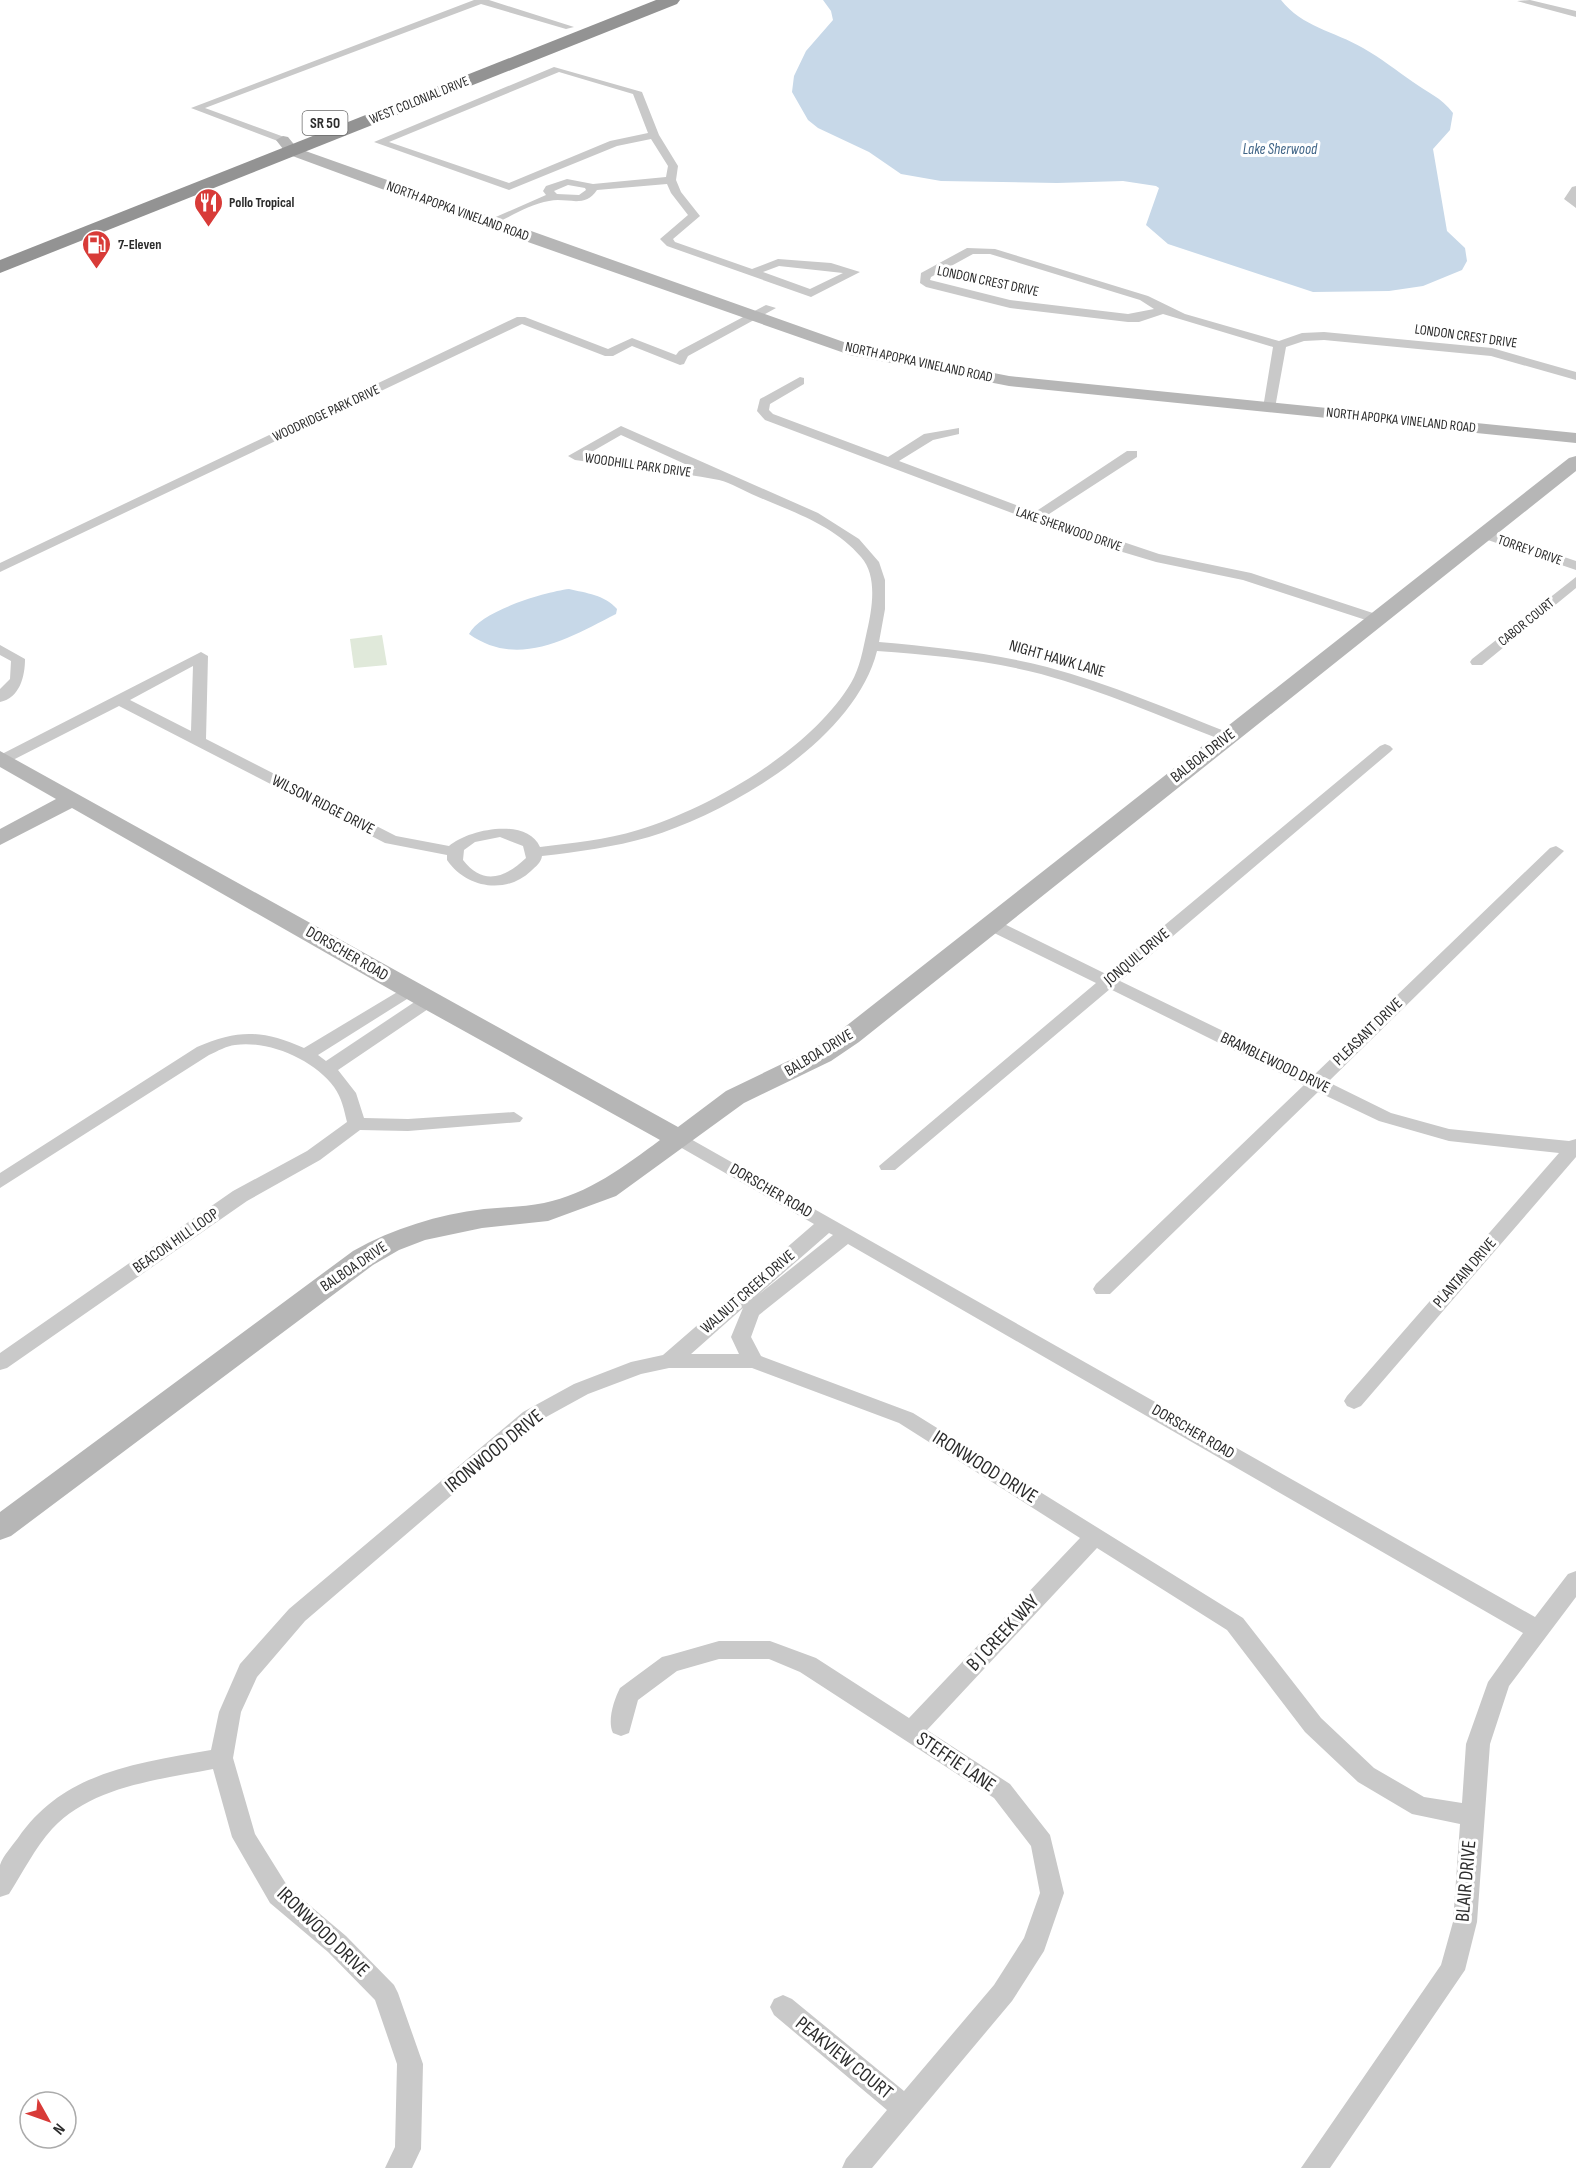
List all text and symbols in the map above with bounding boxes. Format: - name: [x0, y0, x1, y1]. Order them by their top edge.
- street label: WEST COLONIAL DRIVE: [367, 72, 471, 128]
- road number: SR 50: [302, 111, 348, 135]
- water label: Lake Sherwood: [1243, 140, 1318, 159]
- street label: NORTH APOPKA VINELAND ROAD: [384, 177, 532, 245]
- restaurant icon: Pollo Tropical: [192, 186, 224, 228]
- place label: Pollo Tropical: [229, 194, 294, 211]
- fuel station icon: 7-Eleven: [81, 228, 113, 270]
- place label: 7-Eleven: [118, 236, 161, 253]
- street label: LONDON CREST DRIVE: [936, 262, 1040, 300]
- street label: LONDON CREST DRIVE: [1414, 320, 1519, 352]
- street label: NORTH APOPKA VINELAND ROAD: [844, 338, 994, 386]
- street label: WOODRIDGE PARK DRIVE: [270, 381, 382, 445]
- street label: NORTH APOPKA VINELAND ROAD: [1325, 404, 1477, 436]
- street label: WOODHILL PARK DRIVE: [584, 449, 692, 481]
- street label: LAKE SHERWOOD DRIVE: [1014, 503, 1124, 555]
- street label: TORREY DRIVE: [1495, 531, 1565, 569]
- street label: CABOR COURT: [1495, 594, 1558, 650]
- street label: NIGHT HAWK LANE: [1007, 636, 1107, 682]
- street label: BALBOA DRIVE: [1167, 725, 1239, 787]
- street label: WILSON RIDGE DRIVE: [268, 771, 378, 839]
- street label: DORSCHER ROAD: [302, 923, 392, 985]
- street label: JONQUIL DRIVE: [1100, 924, 1173, 990]
- street label: PLEASANT DRIVE: [1329, 994, 1407, 1070]
- street label: BALBOA DRIVE: [781, 1025, 857, 1081]
- street label: BRAMBLEWOOD DRIVE: [1217, 1028, 1333, 1098]
- street label: DORSCHER ROAD: [726, 1160, 816, 1222]
- street label: BEACON HILL LOOP: [129, 1204, 223, 1278]
- street label: PLANTAIN DRIVE: [1429, 1234, 1501, 1312]
- street label: BALBOA DRIVE: [317, 1238, 391, 1296]
- street label: WALNUT CREEK DRIVE: [697, 1246, 799, 1338]
- street label: DORSCHER ROAD: [1148, 1401, 1238, 1463]
- street label: IRONWOOD DRIVE: [440, 1404, 548, 1498]
- street label: IRONWOOD DRIVE: [928, 1425, 1042, 1509]
- street label: B J CREEK WAY: [962, 1589, 1045, 1676]
- street label: STEFFIE LANE: [912, 1727, 1000, 1797]
- street label: BLAIR DRIVE: [1450, 1839, 1482, 1923]
- street label: IRONWOOD DRIVE: [272, 1882, 374, 1982]
- street label: PEAKVIEW COURT: [790, 2011, 898, 2105]
- north arrow: [18, 2090, 78, 2150]
- text: N: [48, 2119, 68, 2138]

